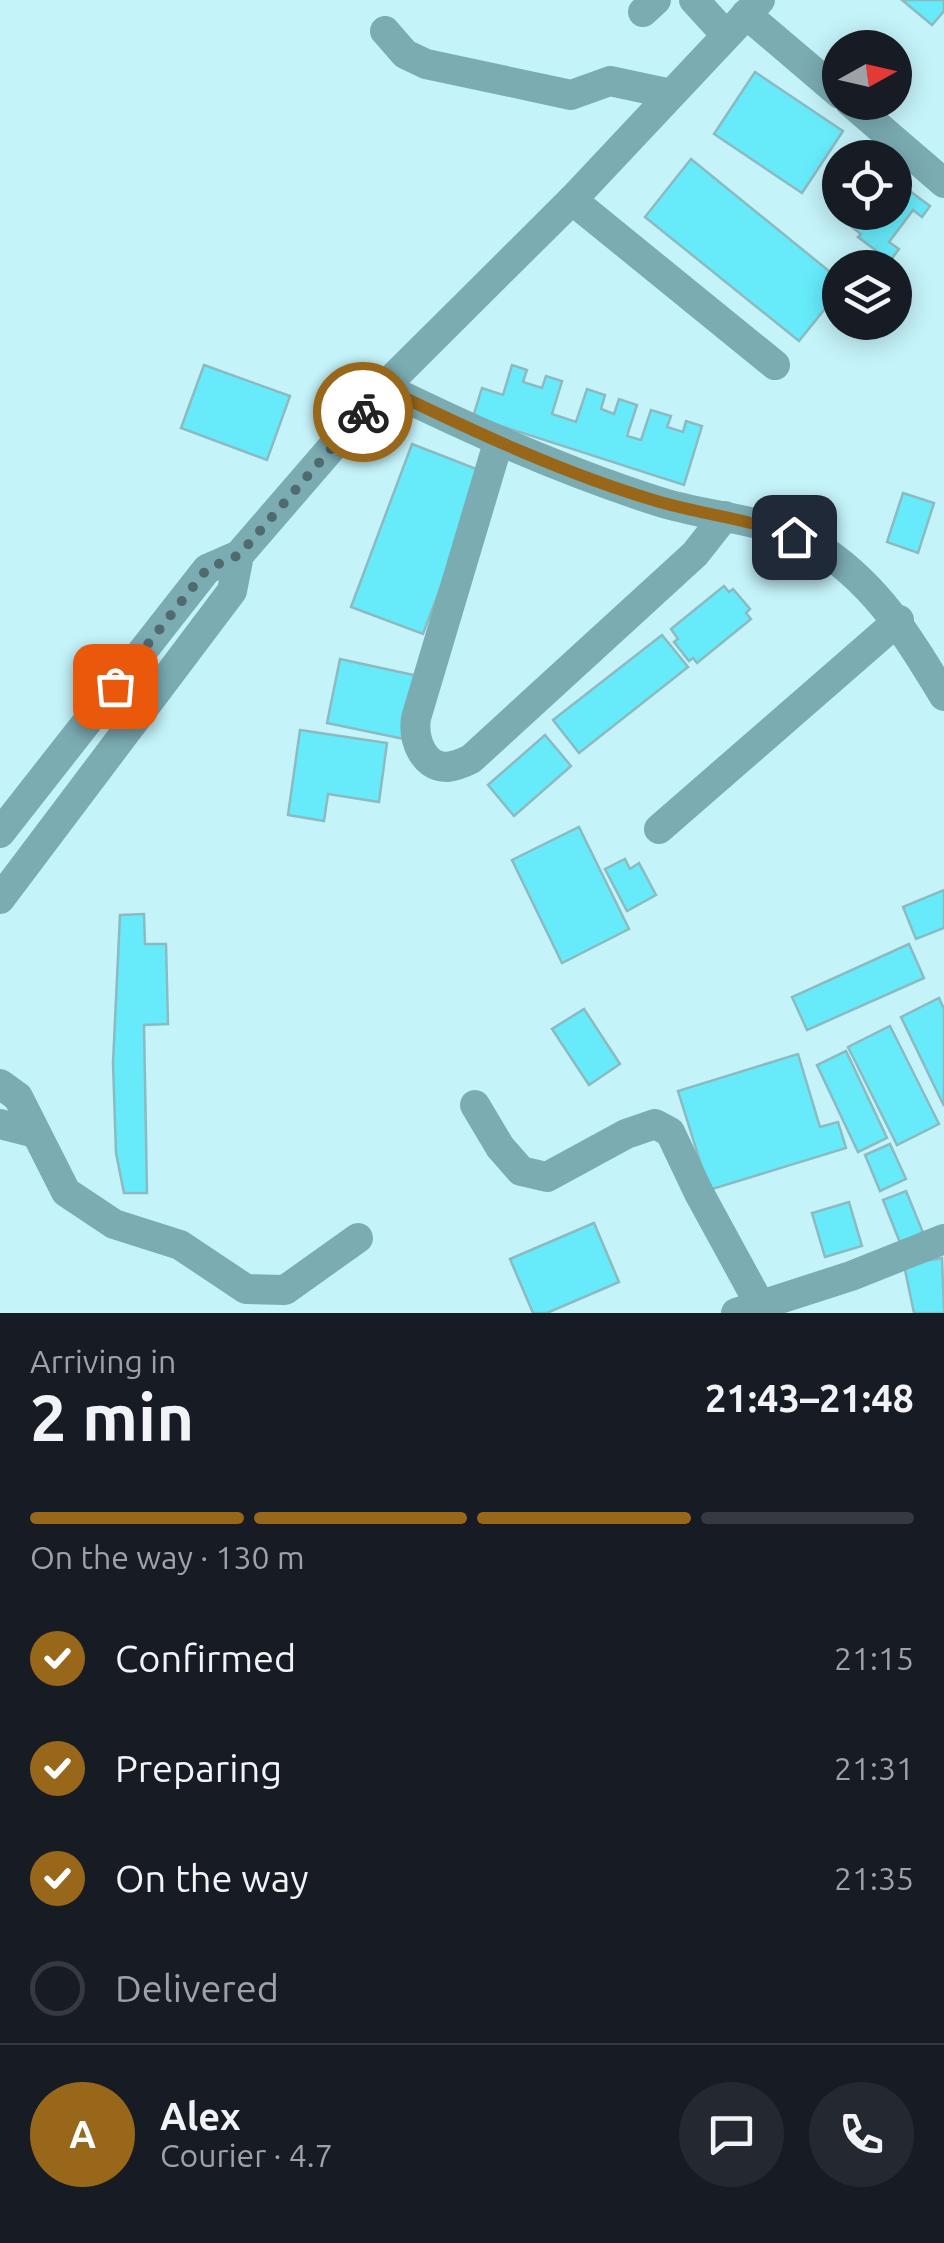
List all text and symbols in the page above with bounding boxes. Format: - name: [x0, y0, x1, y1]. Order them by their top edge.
- north arrow: [822, 30, 912, 120]
- map controls: [822, 30, 912, 340]
- button: locate: [822, 140, 912, 230]
- button: layers: [822, 250, 912, 340]
- courier: [313, 362, 413, 462]
- icon: bike: [336, 385, 391, 440]
- pin: [752, 495, 837, 580]
- icon: home: [767, 510, 822, 565]
- pin: [73, 644, 158, 729]
- icon: bag: [88, 659, 143, 714]
- text: Arriving in: [30, 1343, 176, 1379]
- text: 21:43–21:48: [705, 1377, 914, 1419]
- text: 2 min: [30, 1380, 194, 1453]
- text: On the way · 130 m: [30, 1539, 305, 1575]
- icon: check: [30, 1631, 85, 1686]
- text: Confirmed: [115, 1637, 296, 1679]
- text: 21:15: [834, 1640, 914, 1676]
- icon: check: [30, 1741, 85, 1796]
- text: Preparing: [115, 1747, 282, 1789]
- text: 21:31: [834, 1750, 914, 1786]
- icon: check: [30, 1851, 85, 1906]
- text: On the way: [115, 1857, 308, 1899]
- text: 21:35: [834, 1860, 914, 1896]
- text: Delivered: [115, 1967, 279, 2009]
- button: chat: [679, 2082, 784, 2187]
- button: phone: [809, 2082, 914, 2187]
- text: Alex: [160, 2095, 241, 2137]
- text: A: [69, 2113, 96, 2155]
- text: Courier · 4.7: [160, 2137, 333, 2173]

